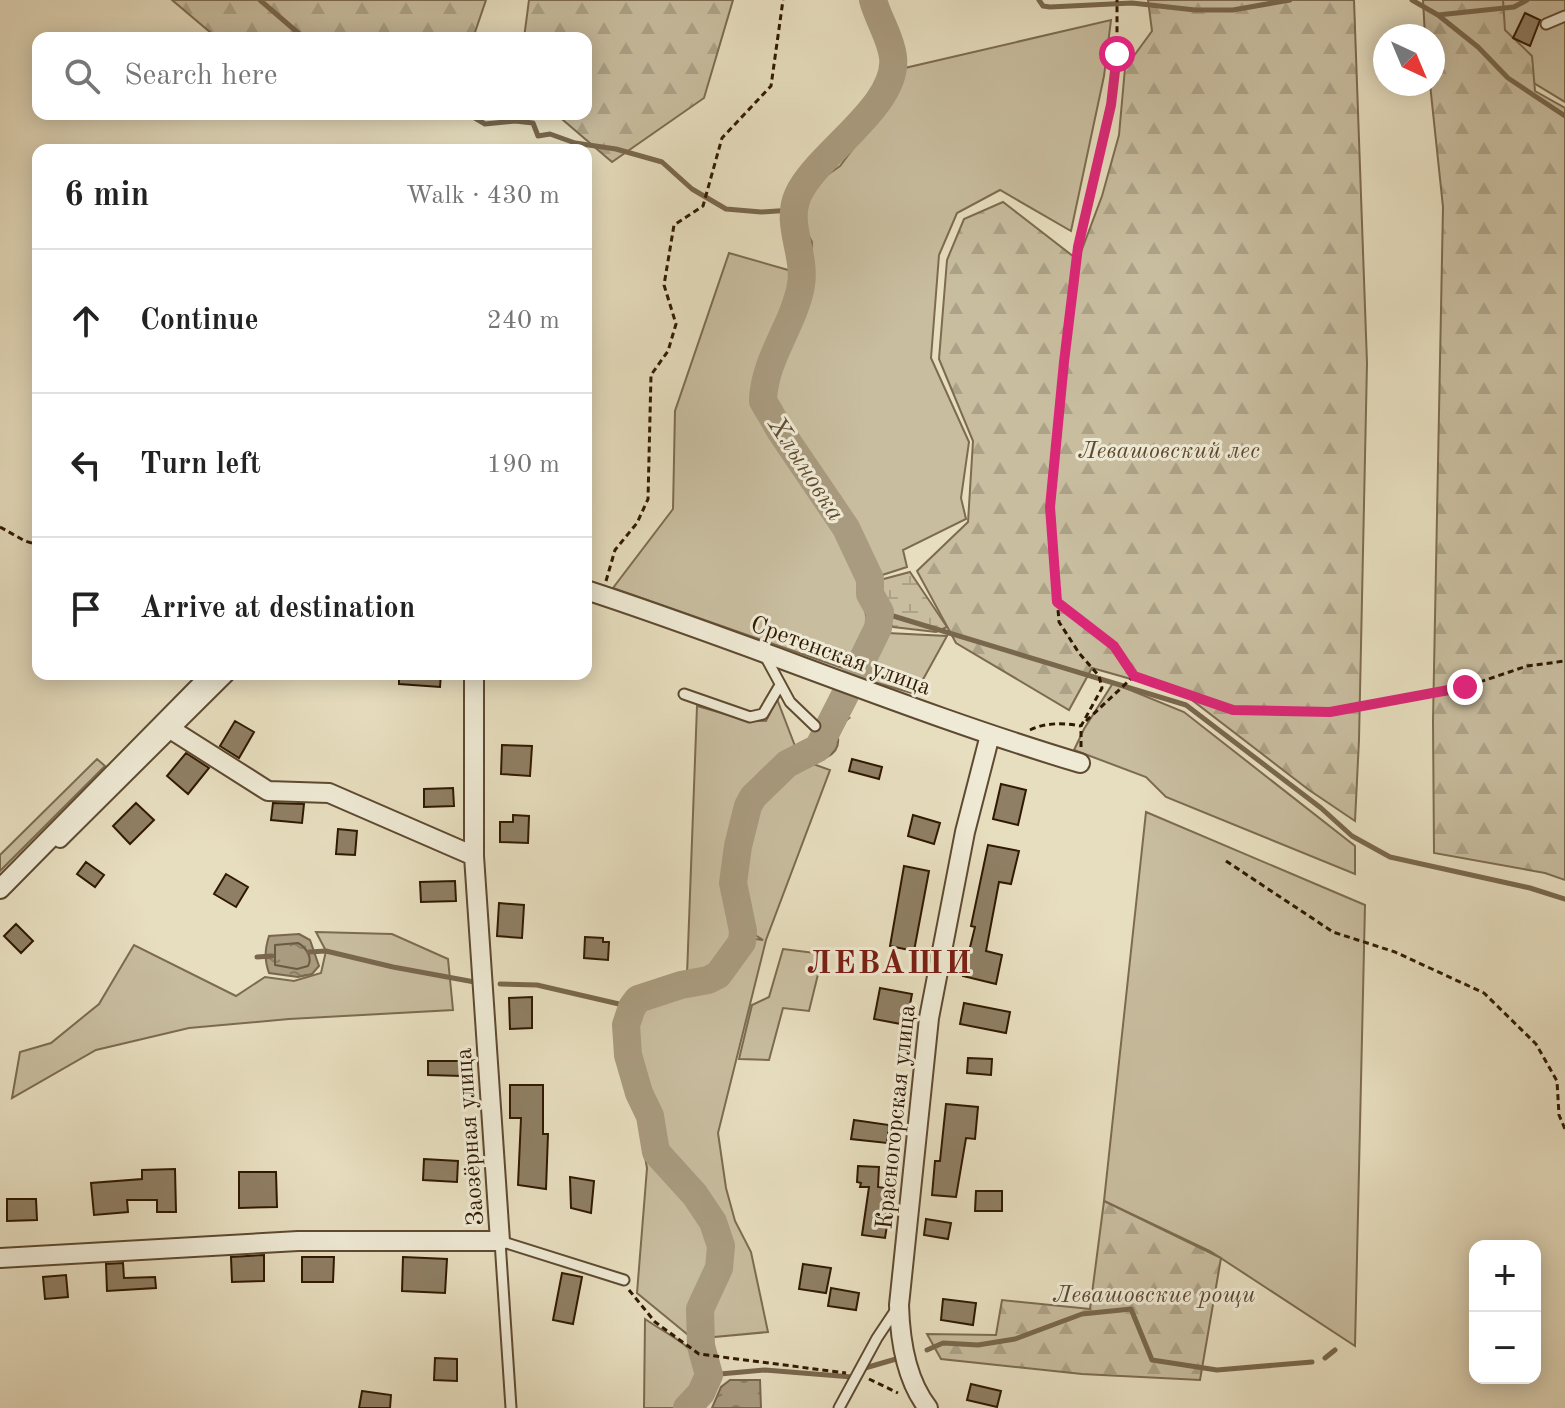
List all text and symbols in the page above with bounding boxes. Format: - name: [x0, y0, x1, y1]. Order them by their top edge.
- north arrow: [1373, 24, 1445, 96]
- search box: [32, 32, 592, 120]
- route start: [1099, 36, 1135, 72]
- icon: search: [60, 54, 104, 98]
- text: Search here: [124, 61, 278, 91]
- text: 6 min: [64, 179, 149, 213]
- text: Walk · 430 m: [406, 183, 560, 209]
- icon: ahead: [64, 299, 108, 343]
- text: Continue: [140, 306, 259, 336]
- text: 240 m: [487, 308, 560, 334]
- water label: Хлыновка: [762, 412, 849, 526]
- park label: Левашовский лес: [1078, 440, 1260, 464]
- icon: left: [64, 443, 108, 487]
- text: Turn left: [140, 450, 261, 480]
- text: 190 m: [487, 452, 560, 478]
- icon: arrive: [64, 587, 108, 631]
- text: Arrive at destination: [140, 594, 415, 624]
- street label: Сретенская улица: [747, 613, 934, 701]
- route end: [1447, 669, 1483, 705]
- district label: ЛЕВАШИ: [807, 949, 973, 981]
- street label: Красногорская улица: [873, 1004, 921, 1231]
- street label: Заозёрная улица: [453, 1047, 489, 1227]
- map controls: [1469, 1240, 1541, 1384]
- button: +: [1469, 1240, 1541, 1312]
- park label: Левашовские рощи: [1053, 1284, 1256, 1308]
- button: −: [1469, 1312, 1541, 1384]

